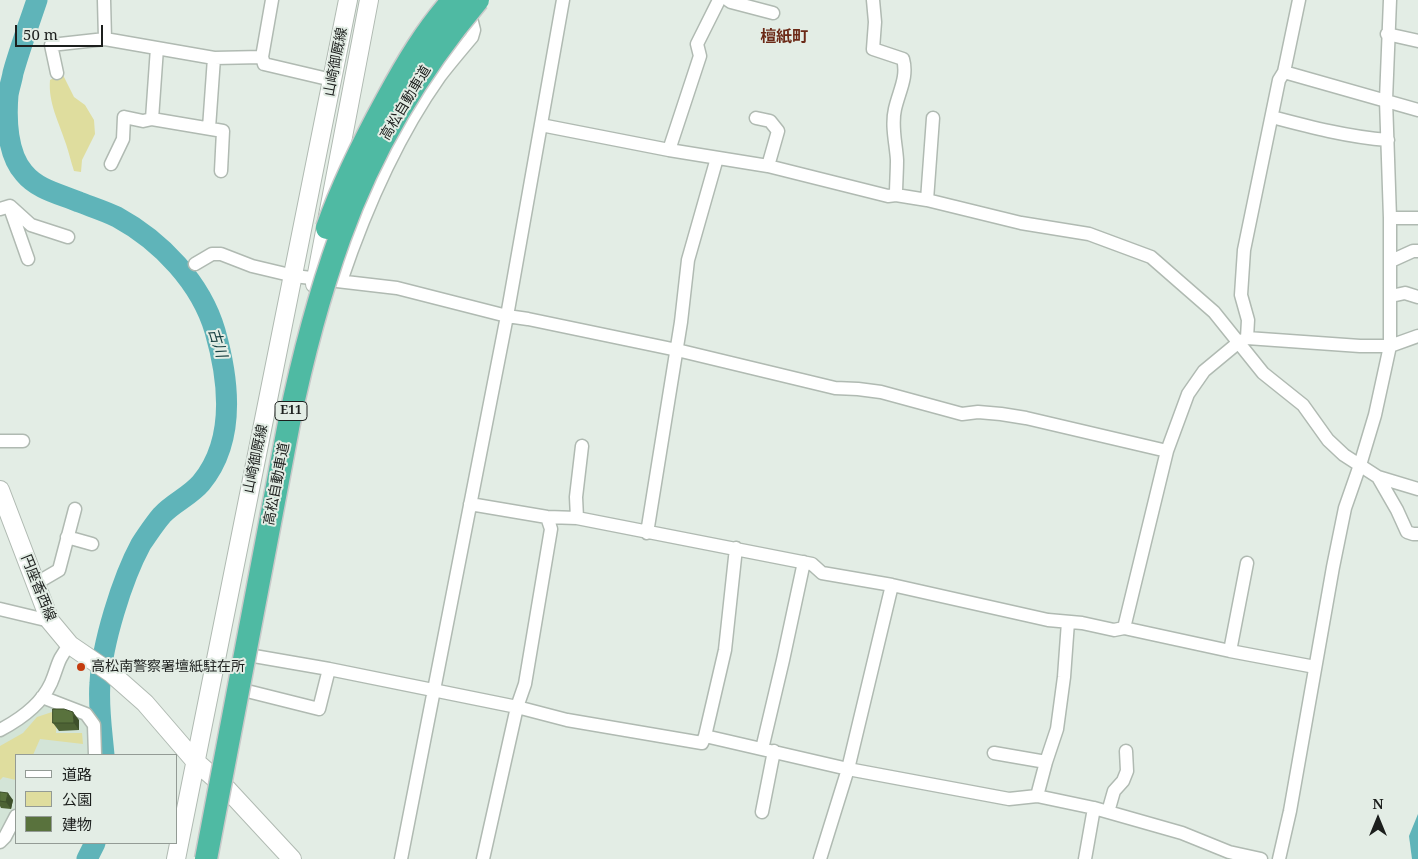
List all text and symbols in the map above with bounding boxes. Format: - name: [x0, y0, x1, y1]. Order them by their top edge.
- scale bar: [18, 15, 105, 47]
- text: 50 m: [23, 24, 58, 44]
- street label: 山崎御厩線: [321, 26, 351, 98]
- district label: 檀紙町: [760, 27, 808, 47]
- street label: 高松自動車道: [377, 63, 435, 143]
- water label: 古川: [204, 326, 230, 360]
- road number: E11: [275, 402, 307, 421]
- street label: 山崎御厩線: [241, 423, 271, 495]
- street label: 高松自動車道: [261, 441, 293, 527]
- street label: 円座香西線: [17, 552, 59, 624]
- place label: 高松南警察署壇紙駐在所: [91, 659, 245, 675]
- marker: 高松南警察署壇紙駐在所: [75, 661, 87, 673]
- legend: [15, 754, 178, 844]
- text: 道路: [62, 764, 92, 784]
- text: 公園: [62, 789, 92, 809]
- north arrow: [1353, 794, 1403, 844]
- text: N: [1372, 794, 1384, 813]
- text: 建物: [62, 814, 92, 834]

